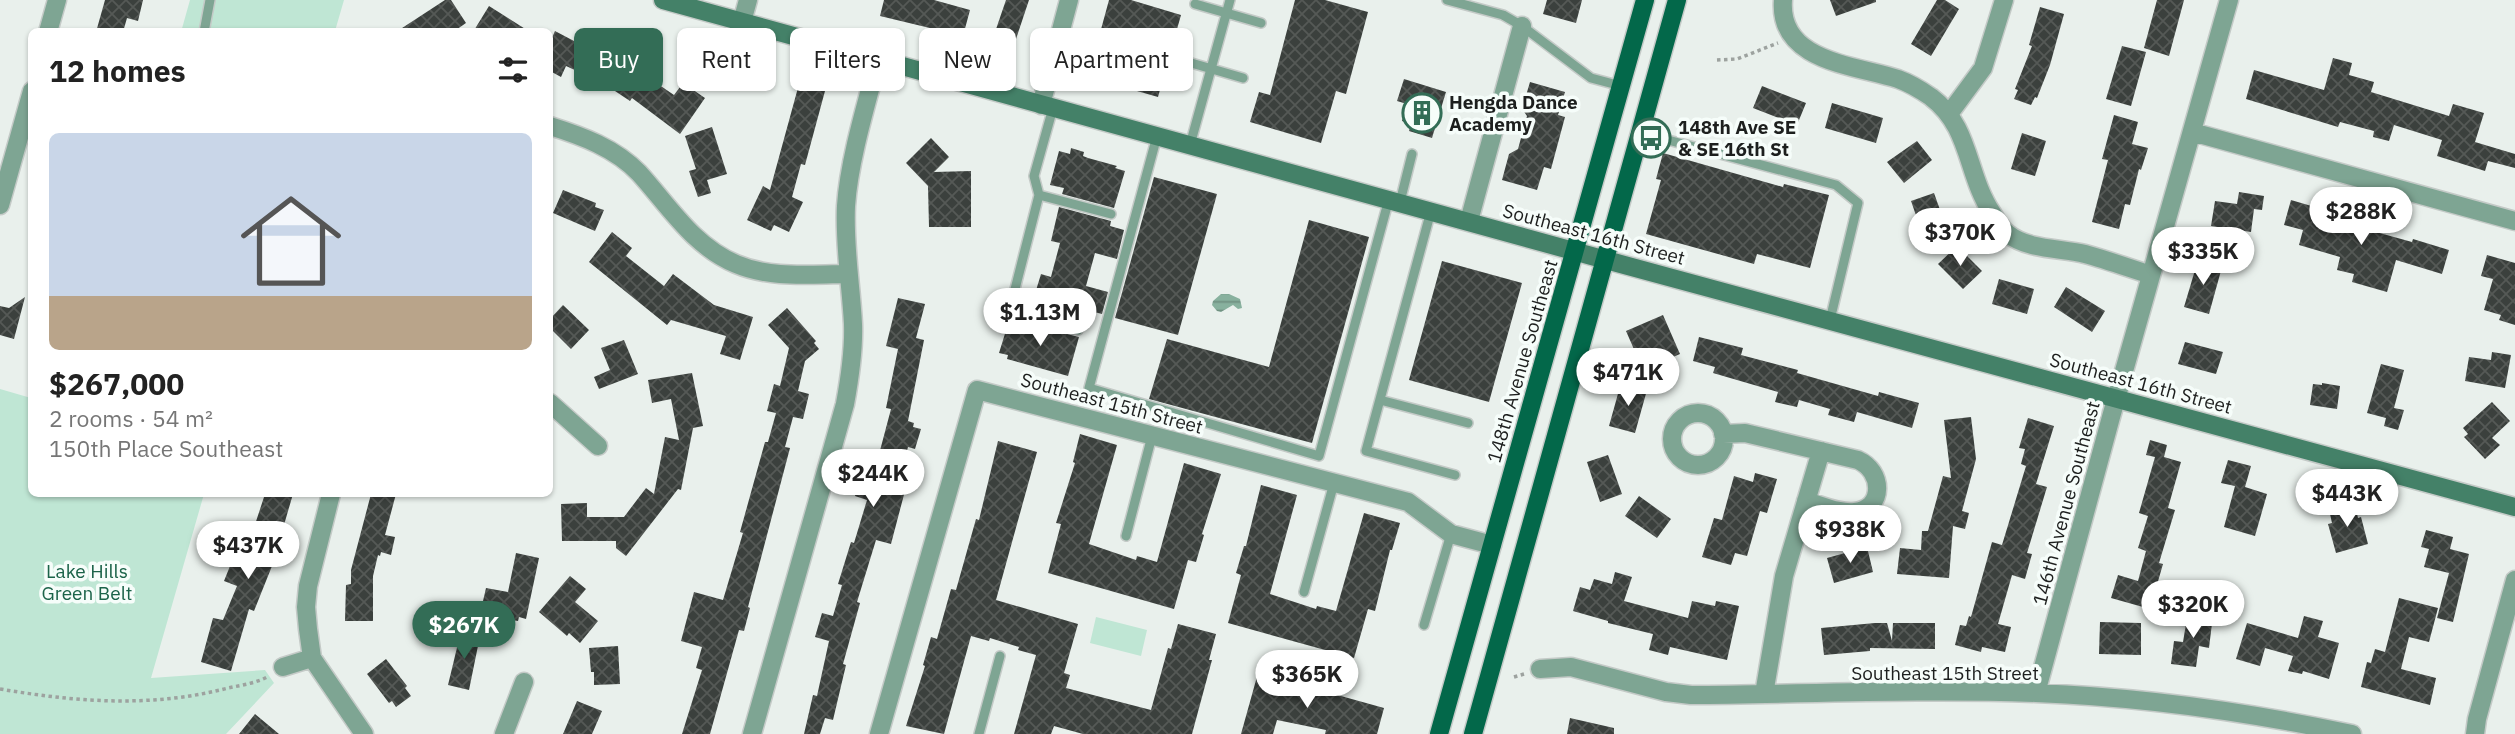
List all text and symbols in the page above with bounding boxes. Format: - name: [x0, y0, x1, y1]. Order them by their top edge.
- chip: Buy: [574, 28, 663, 91]
- chip: Rent: [677, 28, 776, 91]
- chip: Filters: [790, 28, 905, 91]
- chip: New: [919, 28, 1016, 91]
- chip: Apartment: [1030, 28, 1193, 91]
- text: 12 homes: [49, 51, 186, 90]
- icon: filters: [494, 51, 532, 89]
- place label: Hengda Dance Academy: [1449, 90, 1578, 136]
- building icon: Hengda Dance Academy: [1401, 92, 1443, 134]
- place label: 148th Ave SE & SE 16th St: [1678, 115, 1796, 161]
- bus stop icon: 148th Ave SE & SE 16th St: [1630, 117, 1672, 159]
- icon: home: [228, 178, 354, 304]
- pin: $288K: [2312, 188, 2410, 247]
- text: $288K: [2325, 195, 2397, 225]
- street label: Southeast 16th Street: [1500, 198, 1688, 270]
- pin: $370K: [1911, 208, 2009, 268]
- text: $370K: [1924, 216, 1996, 246]
- pin: $335K: [2154, 228, 2252, 287]
- text: $335K: [2167, 235, 2239, 265]
- street label: 148th Avenue Southeast: [1481, 257, 1563, 465]
- pin: $1.13M: [983, 288, 1097, 348]
- text: $1.13M: [999, 296, 1081, 326]
- street label: Southeast 16th Street: [2047, 347, 2235, 419]
- pin: $471K: [1579, 348, 1677, 408]
- text: $471K: [1592, 356, 1664, 386]
- text: $267,000: [49, 364, 184, 403]
- street label: Southeast 15th Street: [1018, 367, 1206, 439]
- street label: 146th Avenue Southeast: [2027, 398, 2105, 608]
- text: 2 rooms · 54 m²: [49, 403, 213, 433]
- text: 150th Place Southeast: [49, 433, 283, 463]
- pin: $244K: [824, 449, 922, 509]
- text: $244K: [837, 457, 909, 487]
- pin: $443K: [2298, 470, 2396, 529]
- text: $443K: [2311, 477, 2383, 507]
- pin: $938K: [1801, 505, 1899, 565]
- text: $938K: [1814, 513, 1886, 543]
- pin: $437K: [199, 522, 297, 581]
- text: $437K: [212, 529, 284, 559]
- park label: Lake Hills Green Belt: [42, 559, 132, 605]
- pin: $320K: [2144, 580, 2242, 640]
- text: $320K: [2157, 588, 2229, 618]
- pin: $267K: [415, 602, 513, 661]
- text: $267K: [428, 609, 500, 639]
- pin: $365K: [1258, 650, 1356, 710]
- text: $365K: [1271, 658, 1343, 688]
- street label: Southeast 15th Street: [1851, 661, 2039, 685]

